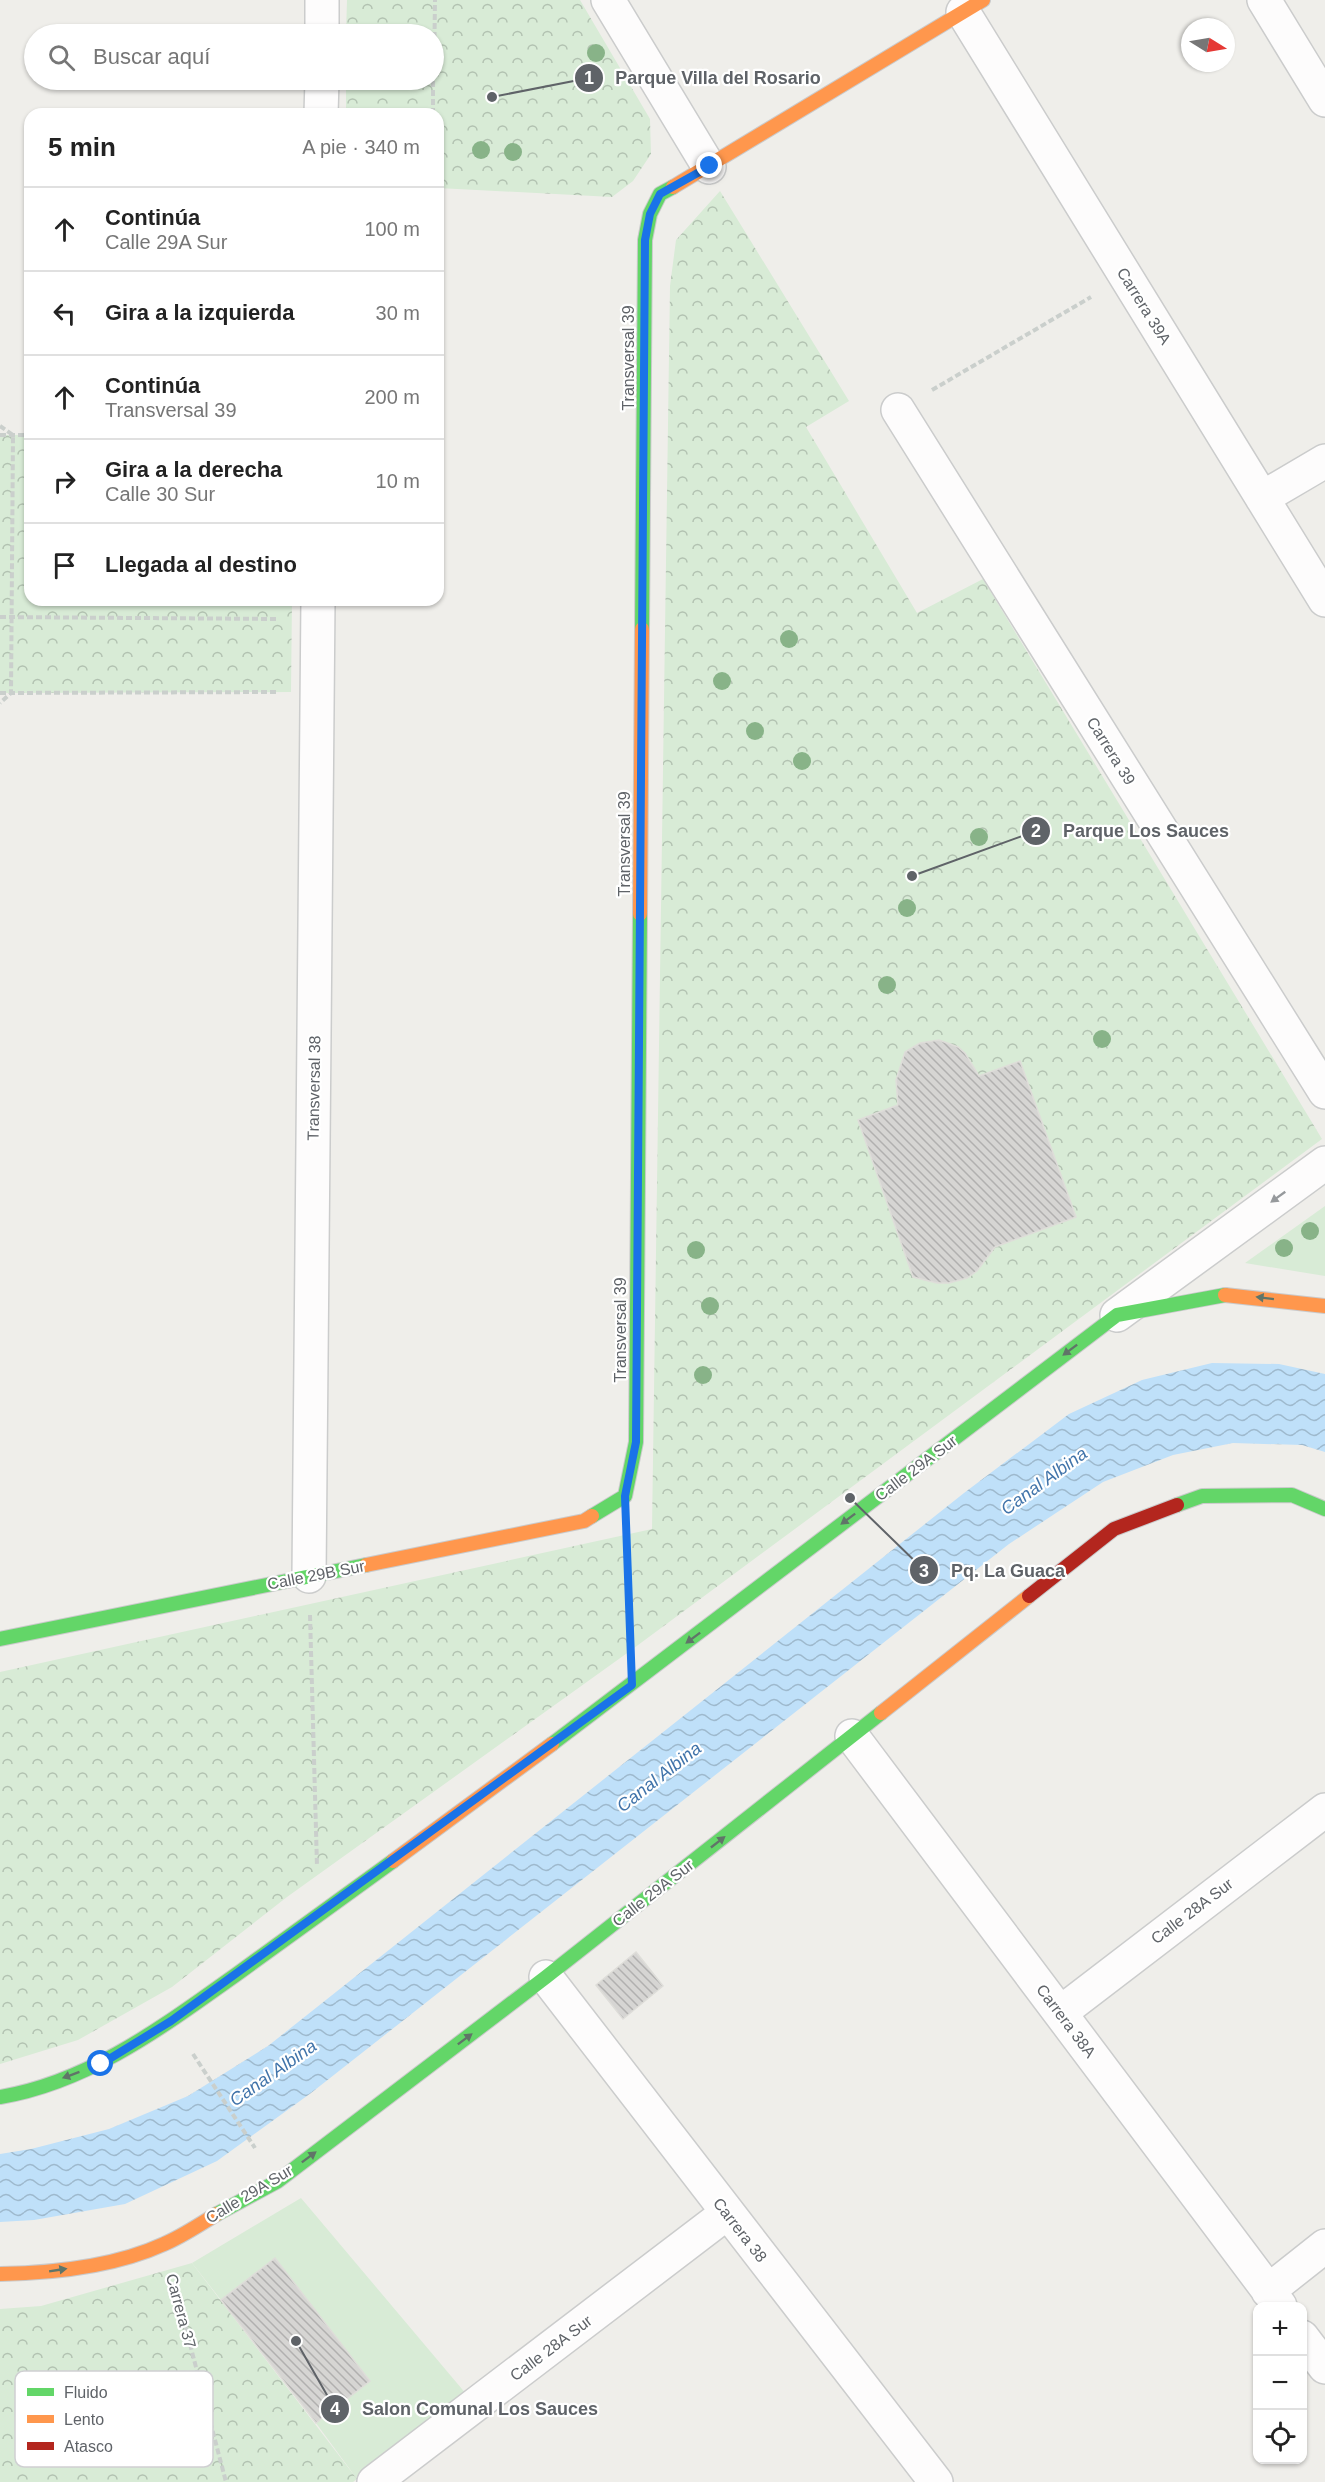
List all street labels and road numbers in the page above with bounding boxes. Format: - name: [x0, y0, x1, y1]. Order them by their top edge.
- street label: Carrera 39A: [1114, 265, 1174, 348]
- street label: Transversal 39: [620, 305, 637, 411]
- street label: Carrera 39: [1084, 714, 1139, 788]
- street label: Transversal 39: [616, 791, 633, 897]
- street label: Transversal 38: [305, 1035, 323, 1141]
- street label: Transversal 39: [612, 1277, 629, 1383]
- street label: Calle 29A Sur: [872, 1431, 961, 1504]
- street label: Calle 29B Sur: [266, 1557, 367, 1593]
- street label: Calle 29A Sur: [609, 1856, 697, 1930]
- street label: Calle 28A Sur: [1148, 1874, 1237, 1947]
- street label: Carrera 38A: [1033, 1981, 1099, 2061]
- street label: Calle 29A Sur: [203, 2161, 296, 2226]
- street label: Carrera 38: [710, 2195, 770, 2265]
- street label: Carrera 37: [163, 2272, 199, 2350]
- street label: Calle 28A Sur: [507, 2311, 596, 2384]

